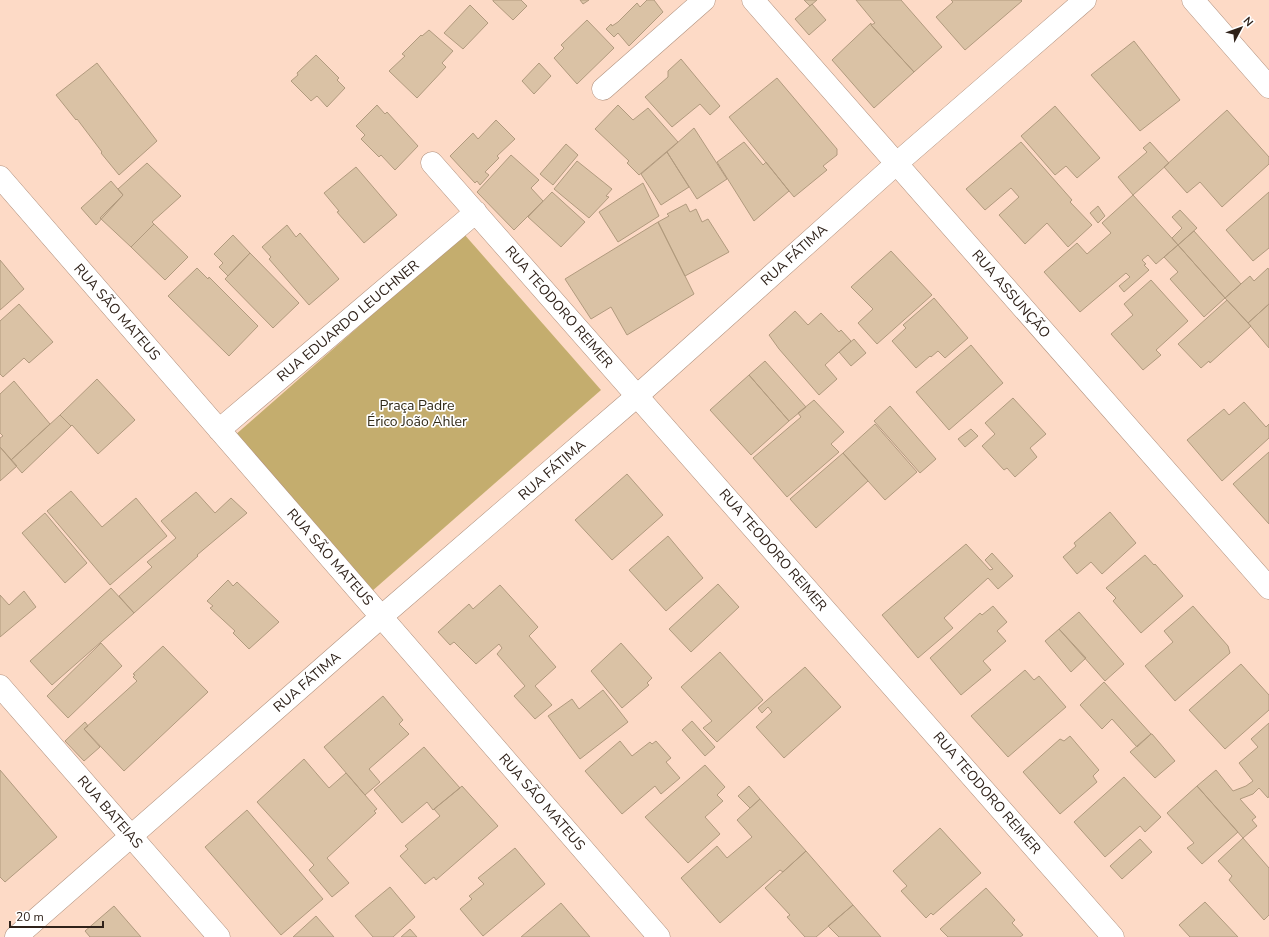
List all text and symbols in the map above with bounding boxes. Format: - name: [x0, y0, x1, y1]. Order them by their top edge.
- north arrow: [1221, 8, 1261, 48]
- text: N: [1240, 14, 1257, 30]
- street label: RUA FÁTIMA: [757, 220, 831, 290]
- street label: RUA TEODORO REIMER: [501, 242, 617, 372]
- street label: RUA ASSUNÇÃO: [967, 246, 1055, 342]
- street label: RUA EDUARDO LEUCHNER: [273, 256, 423, 386]
- street label: RUA SÃO MATEUS: [70, 259, 165, 365]
- park label: Praça Padre Érico João Ahler: [367, 396, 467, 431]
- street label: RUA FÁTIMA: [514, 435, 590, 505]
- street label: RUA TEODORO REIMER: [715, 485, 831, 615]
- street label: RUA SÃO MATEUS: [283, 504, 378, 610]
- street label: RUA FÁTIMA: [269, 647, 345, 717]
- street label: RUA TEODORO REIMER: [929, 728, 1045, 858]
- street label: RUA SÃO MATEUS: [495, 749, 590, 855]
- street label: RUA BATEIAS: [73, 772, 147, 853]
- scale bar: [10, 903, 103, 929]
- text: 20 m: [16, 909, 44, 925]

